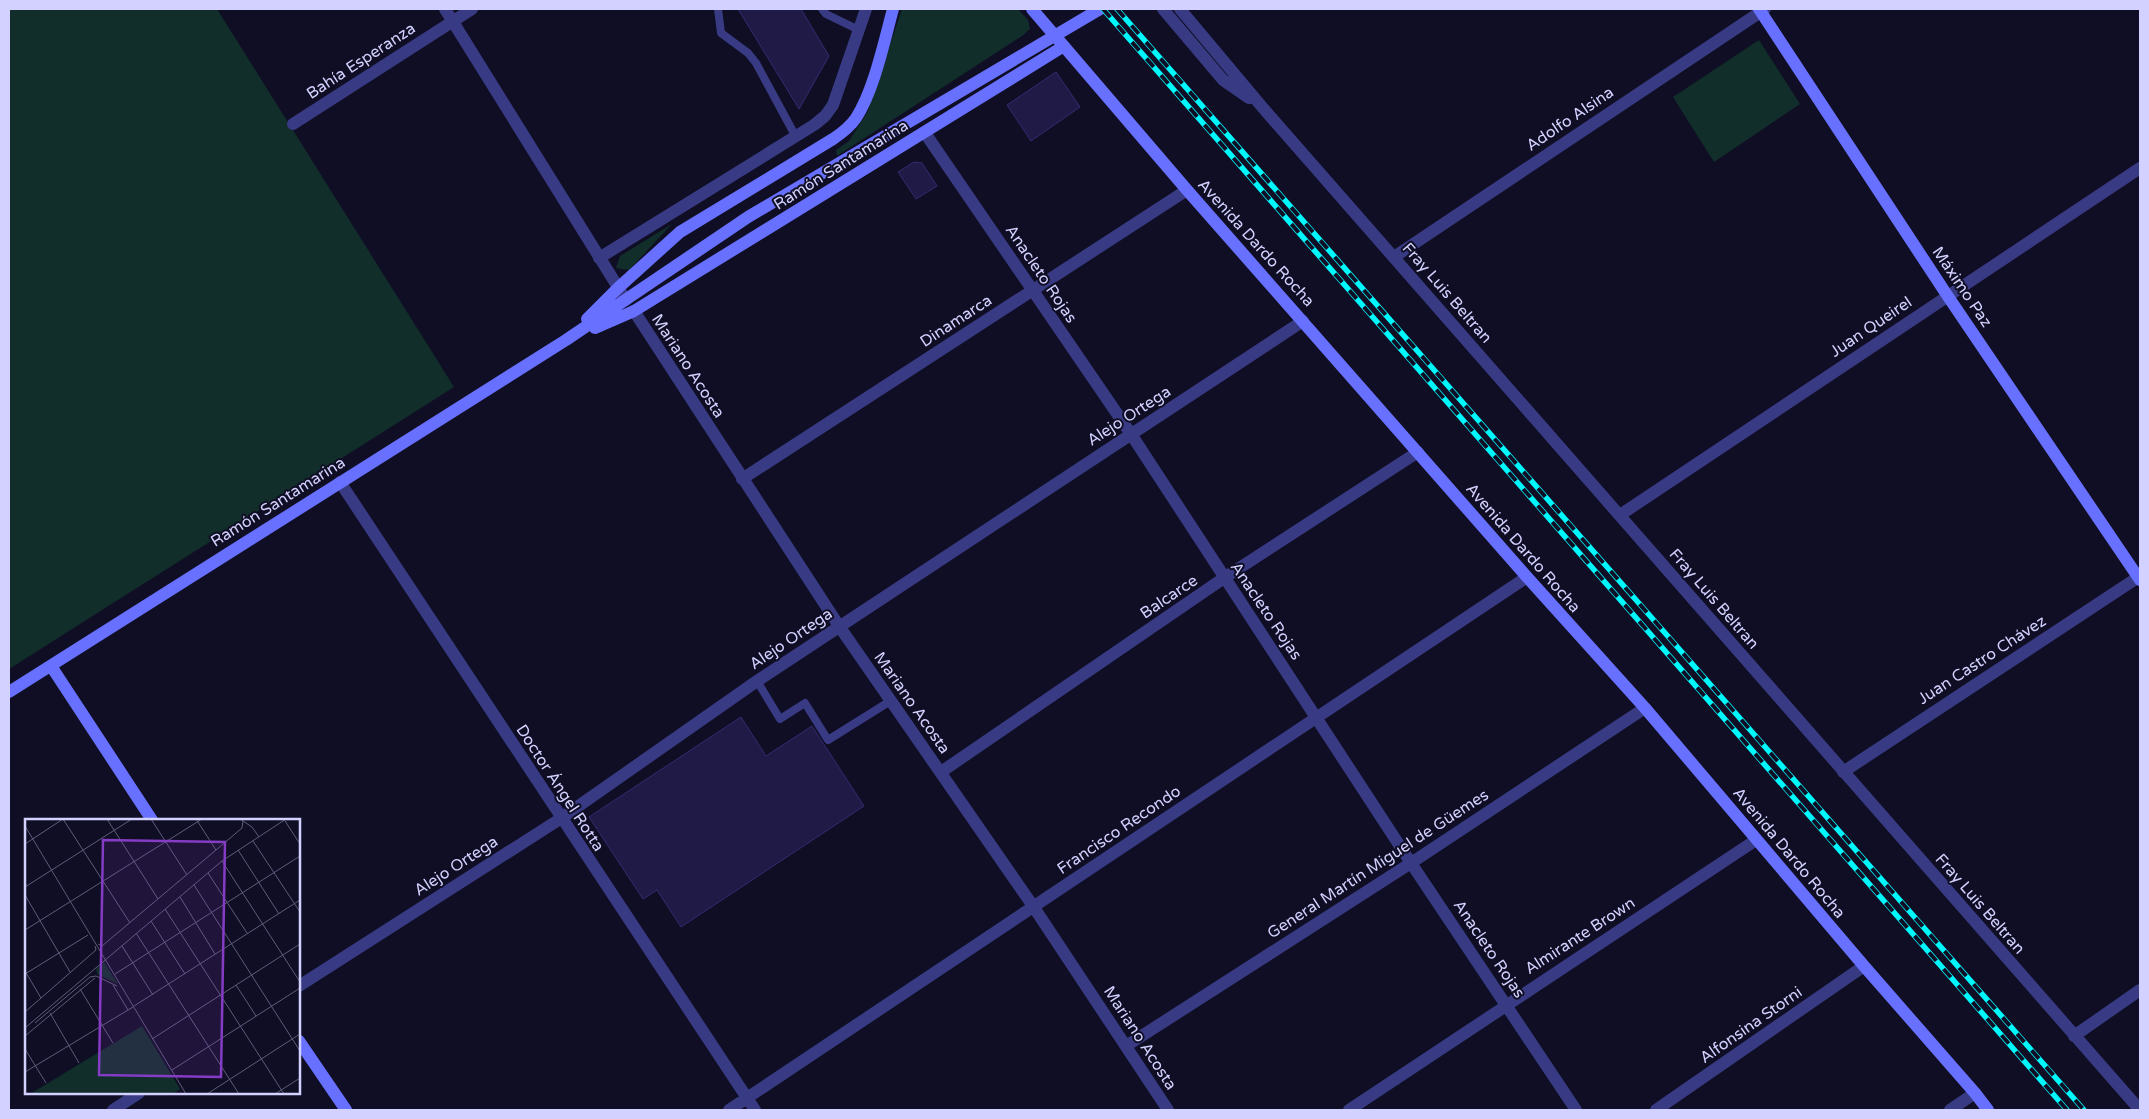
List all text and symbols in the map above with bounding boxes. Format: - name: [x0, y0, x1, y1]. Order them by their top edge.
- street label: Bahía Esperanza: [303, 18, 419, 104]
- street label: Adolfo Alsina: [1522, 82, 1618, 156]
- street label: Ramón Santamarina: [770, 116, 912, 214]
- street label: Avenida Dardo Rocha: [1193, 175, 1319, 311]
- street label: Anacleto Rojas: [1001, 221, 1081, 327]
- street label: Fray Luis Beltran: [1398, 239, 1496, 347]
- street label: Máximo Paz: [1928, 243, 1996, 331]
- street label: Dinamarca: [916, 290, 996, 352]
- street label: Juan Queirel: [1826, 292, 1916, 362]
- street label: Mariano Acosta: [647, 310, 729, 422]
- street label: Alejo Ortega: [1083, 381, 1175, 451]
- street label: Ramón Santamarina: [207, 453, 349, 551]
- street label: Avenida Dardo Rocha: [1461, 479, 1585, 617]
- street label: Fray Luis Beltran: [1665, 545, 1763, 653]
- street label: Anacleto Rojas: [1226, 558, 1306, 664]
- street label: Balcarce: [1136, 571, 1202, 623]
- street label: Alejo Ortega: [746, 604, 836, 674]
- street label: Juan Castro Chávez: [1914, 611, 2050, 709]
- street label: Mariano Acosta: [869, 648, 955, 758]
- street label: Doctor Ángel Rotta: [512, 721, 608, 855]
- street label: Francisco Recondo: [1053, 781, 1185, 879]
- street label: Avenida Dardo Rocha: [1728, 783, 1850, 923]
- street label: General Martín Miguel de Güemes: [1264, 785, 1492, 943]
- inset map: [25, 819, 300, 1094]
- street label: Alejo Ortega: [410, 831, 502, 901]
- street label: Fray Luis Beltran: [1931, 850, 2029, 958]
- street label: Almirante Brown: [1521, 893, 1639, 979]
- street label: Anacleto Rojas: [1449, 896, 1529, 1002]
- street label: Mariano Acosta: [1099, 982, 1181, 1094]
- street label: Alfonsina Storni: [1696, 982, 1806, 1068]

